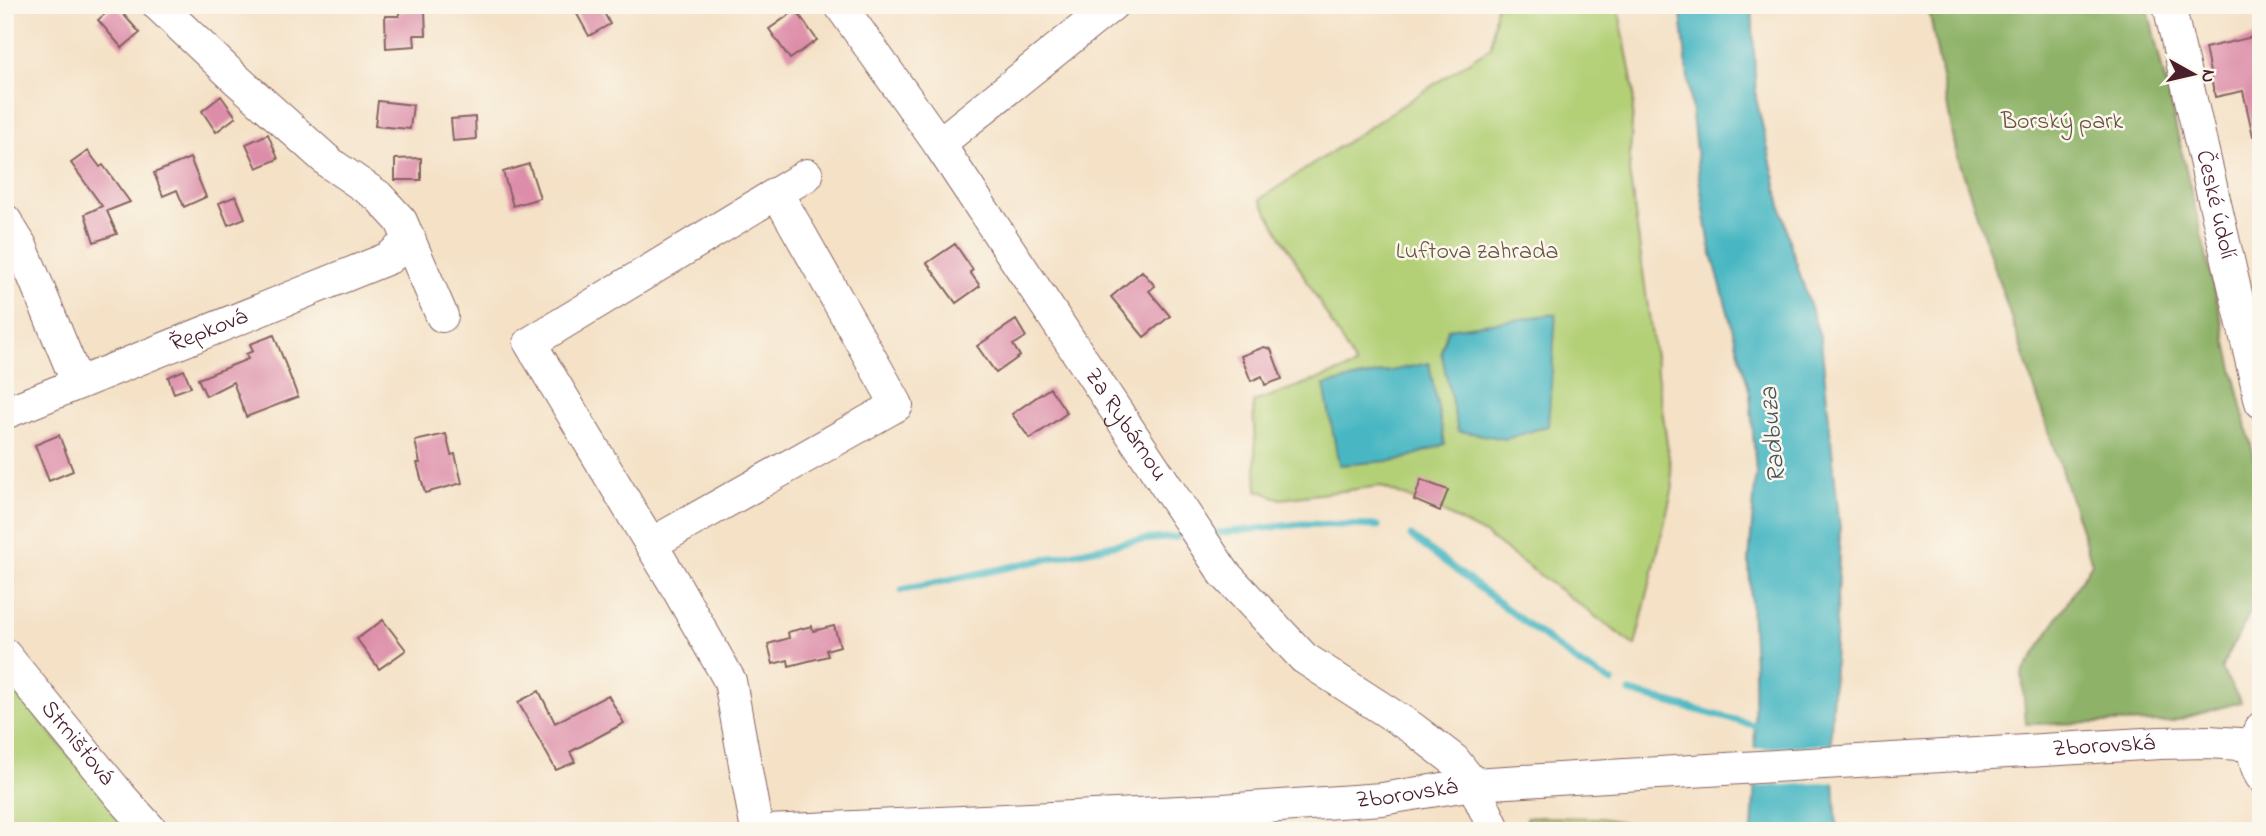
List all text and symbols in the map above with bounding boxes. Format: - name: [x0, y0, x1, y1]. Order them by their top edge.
- north arrow: [2158, 38, 2228, 108]
- text: N: [2193, 68, 2222, 84]
- park label: Borský park: [2000, 105, 2124, 141]
- street label: České údolí: [2186, 147, 2245, 263]
- park label: Luftova zahrada: [1396, 235, 1558, 270]
- street label: Řepková: [165, 299, 253, 362]
- street label: Za Rybárnou: [1075, 361, 1176, 489]
- water label: Radbuza: [1751, 384, 1797, 485]
- street label: Strnišťová: [32, 693, 123, 794]
- street label: Zborovská: [2051, 726, 2156, 767]
- street label: Zborovská: [1355, 769, 1460, 818]

